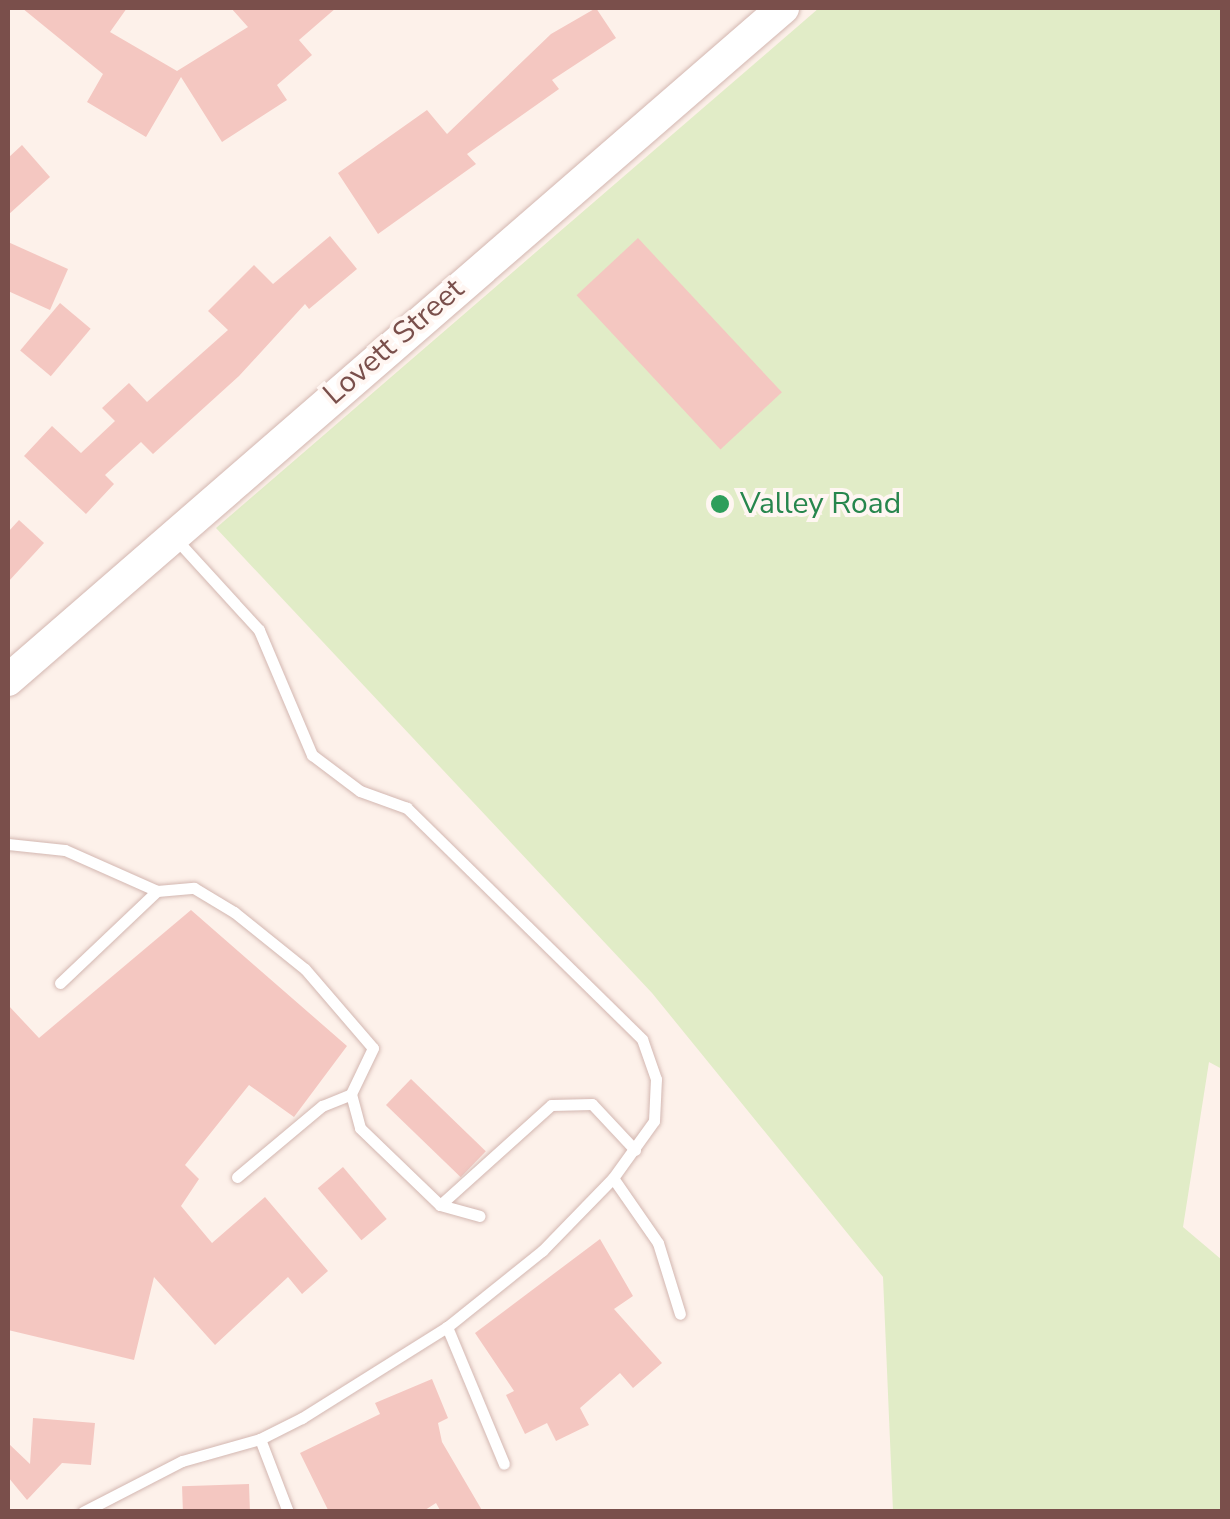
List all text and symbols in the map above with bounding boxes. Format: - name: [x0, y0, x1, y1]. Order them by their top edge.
- street label: Lovett Street: [317, 271, 471, 413]
- place label: Valley Road: [740, 486, 901, 522]
- marker: Valley Road: [709, 493, 731, 515]

